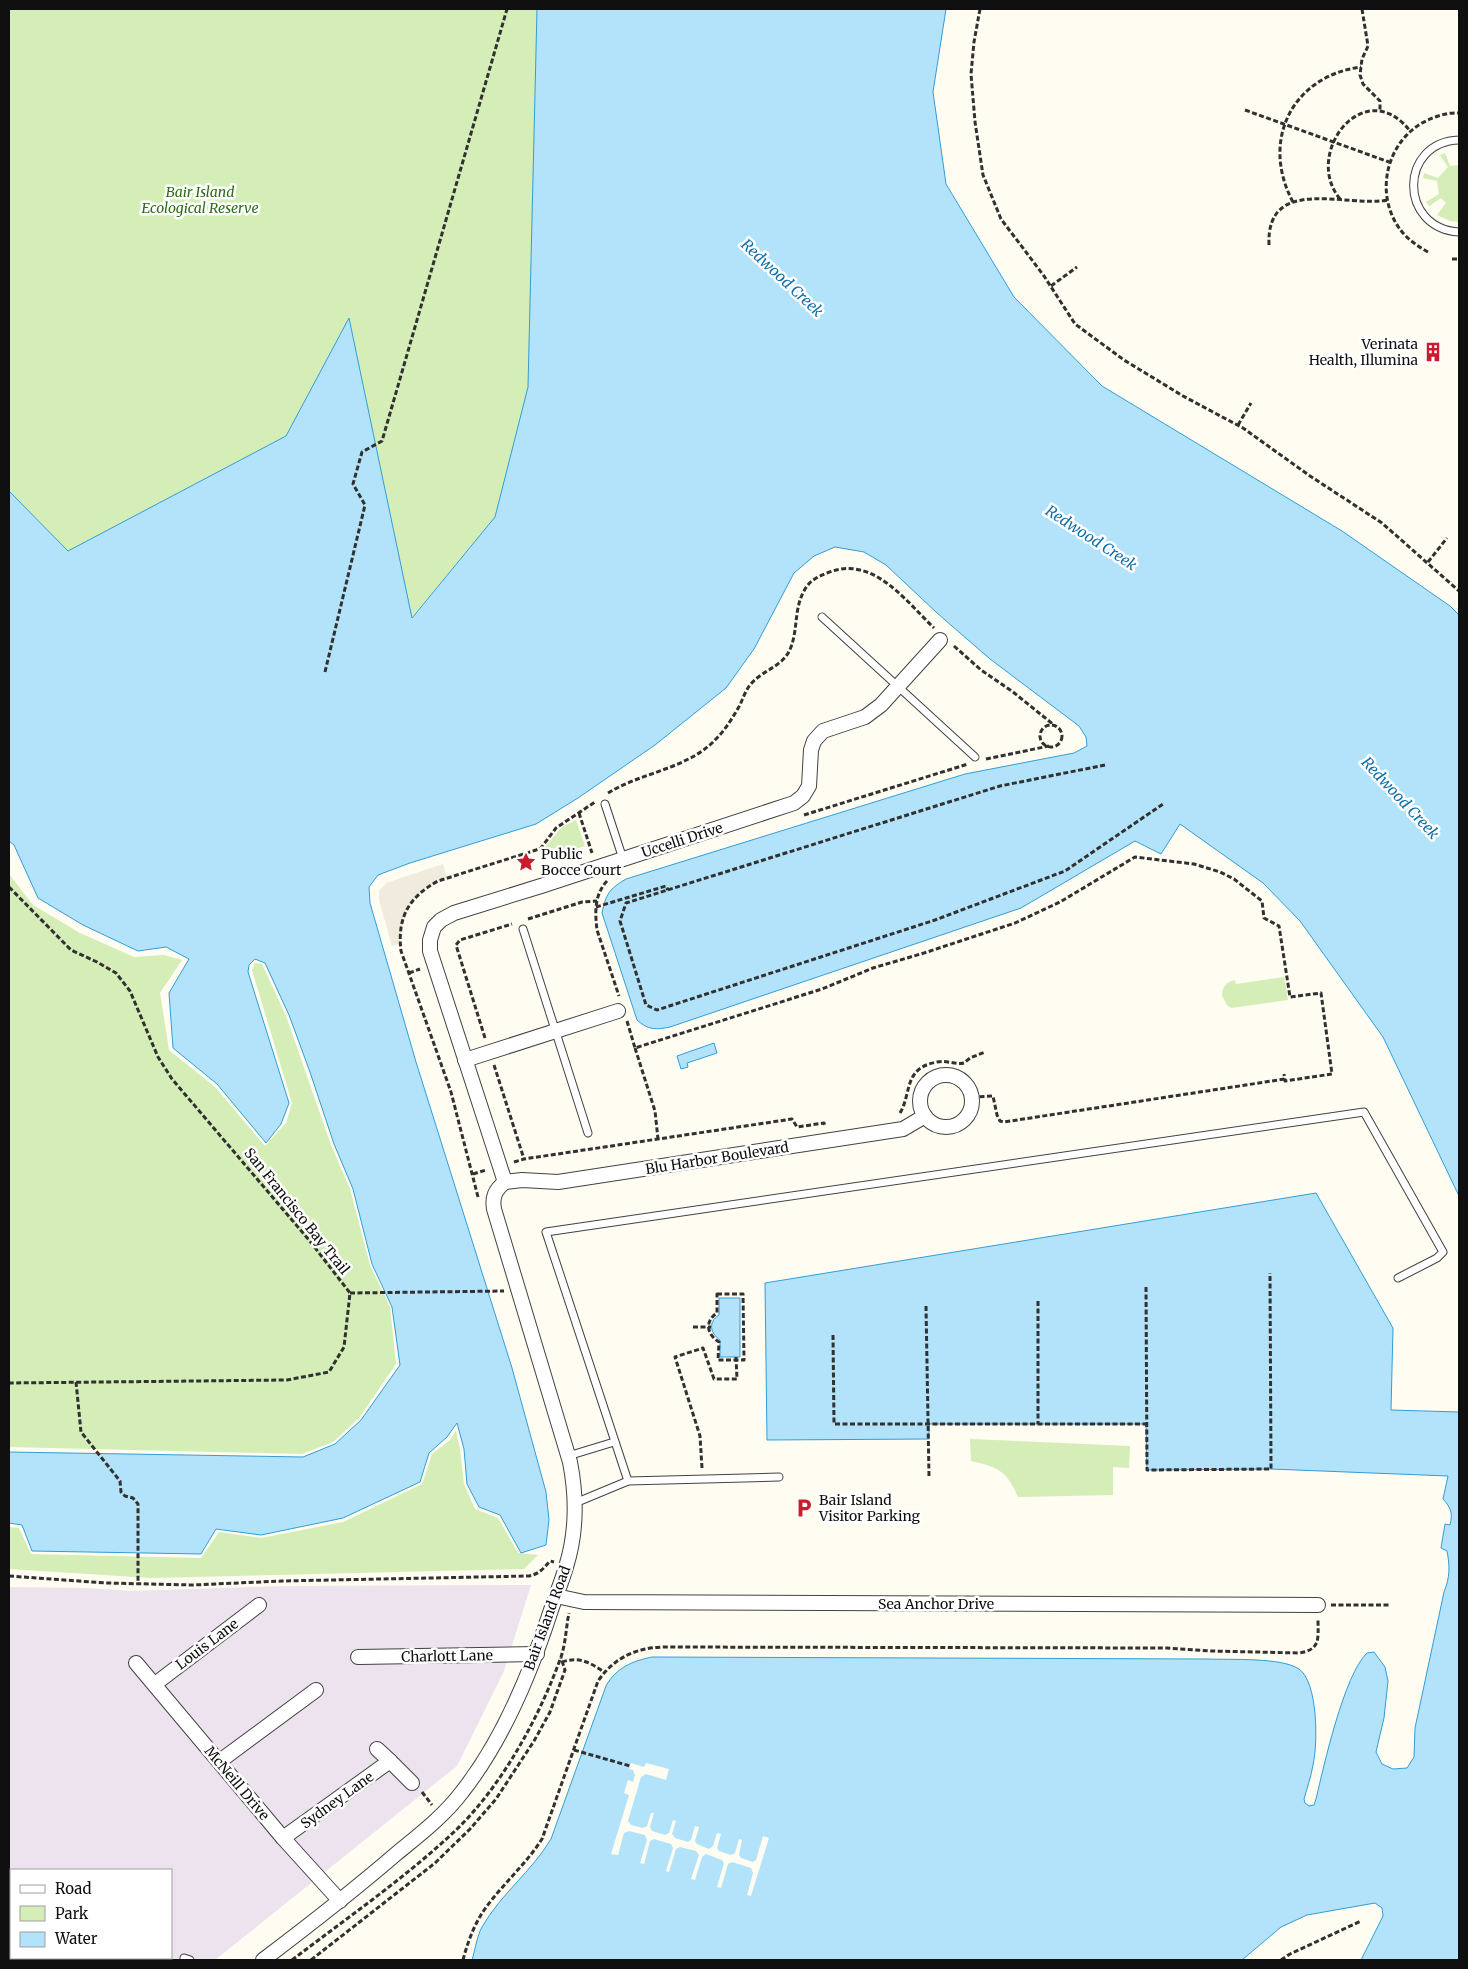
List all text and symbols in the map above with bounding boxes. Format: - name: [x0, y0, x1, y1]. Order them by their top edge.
- park label: Bair Island Ecological Reserve: [141, 183, 259, 217]
- water label: Redwood Creek: [737, 235, 828, 321]
- place label: Verinata Health, Illumina: [1309, 335, 1418, 369]
- building icon: Verinata Health, Illumina: [1422, 341, 1444, 363]
- water label: Redwood Creek: [1042, 501, 1141, 575]
- water label: Redwood Creek: [1358, 753, 1444, 843]
- street label: Uccelli Drive: [639, 818, 725, 862]
- place label: Public Bocce Court: [541, 845, 622, 879]
- place icon: Public Bocce Court: [515, 851, 537, 873]
- street label: Blu Harbor Boulevard: [644, 1138, 790, 1178]
- street label: San Francisco Bay Trail: [240, 1144, 354, 1278]
- place label: Bair Island Visitor Parking: [818, 1491, 921, 1525]
- parking icon: Bair Island Visitor Parking: [793, 1497, 815, 1519]
- street label: Bair Island Road: [520, 1563, 574, 1673]
- street label: Sea Anchor Drive: [878, 1595, 994, 1613]
- street label: Louis Lane: [172, 1615, 242, 1673]
- street label: Charlott Lane: [401, 1646, 493, 1666]
- street label: McNeill Drive: [201, 1742, 273, 1824]
- street label: Sydney Lane: [297, 1768, 377, 1832]
- legend: [10, 1869, 172, 1959]
- text: Road: [55, 1879, 91, 1898]
- text: Park: [55, 1904, 89, 1923]
- text: Water: [54, 1929, 98, 1948]

